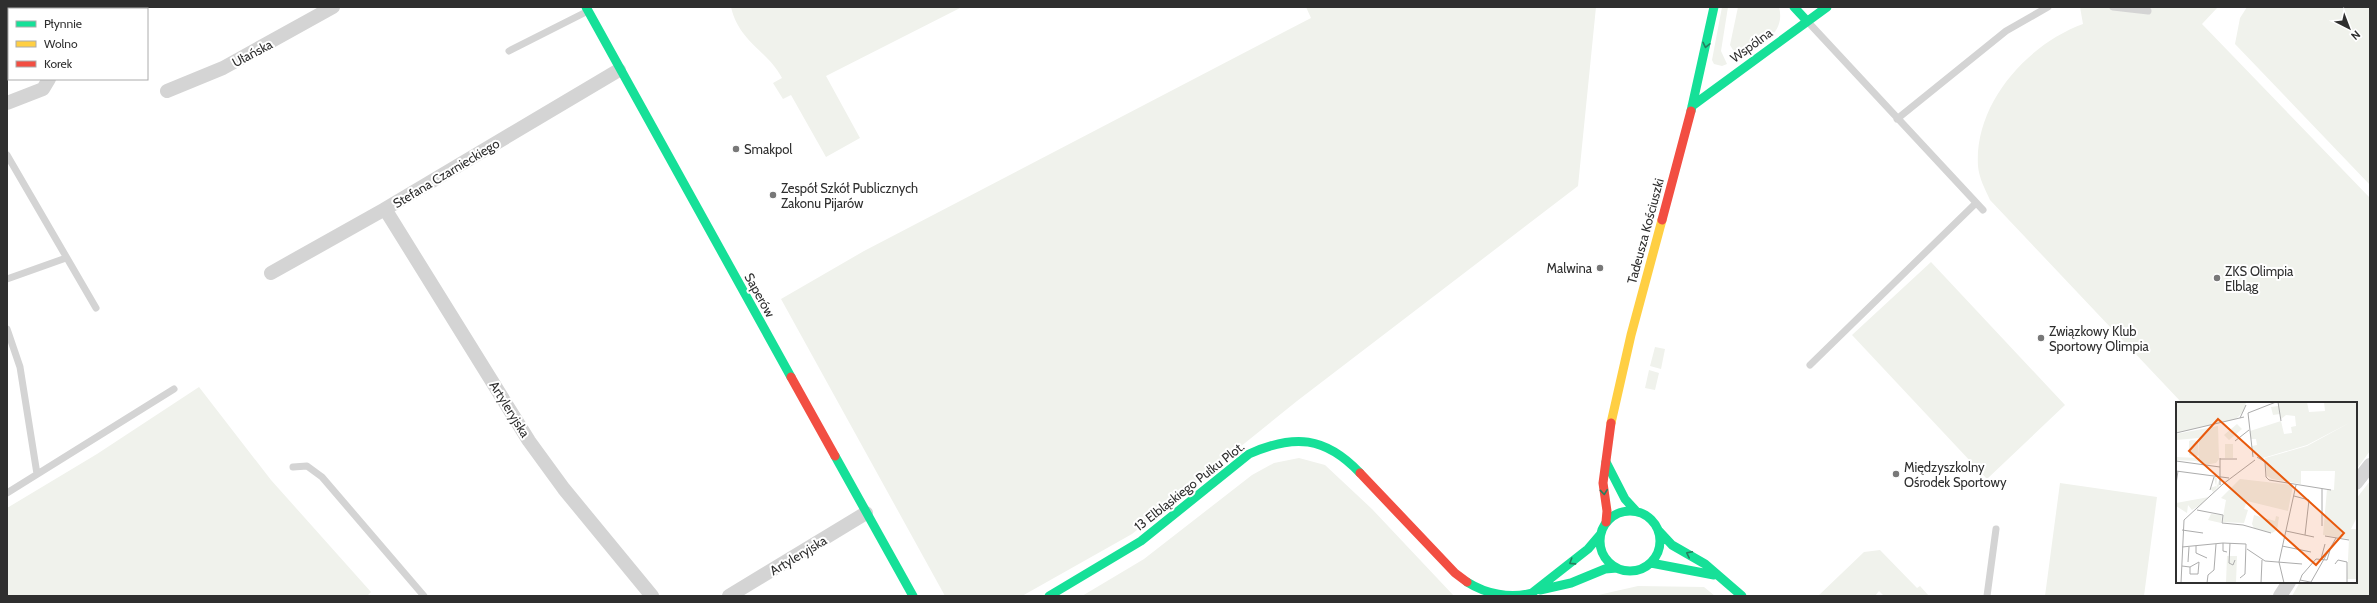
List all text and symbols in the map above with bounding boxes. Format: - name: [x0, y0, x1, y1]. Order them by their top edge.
- legend: [8, 8, 148, 80]
- north arrow: [2329, 8, 2369, 48]
- text: Płynnie: [44, 16, 82, 31]
- street label: Wspólna: [1727, 24, 1776, 66]
- text: N: [2348, 28, 2363, 43]
- street label: Ułańska: [229, 35, 276, 70]
- text: Wolno: [44, 36, 78, 51]
- one-way arrow: [1703, 42, 1711, 48]
- text: Korek: [44, 56, 73, 71]
- street label: Stefana Czarnieckiego: [390, 135, 502, 211]
- place label: Smakpol: [744, 141, 792, 157]
- marker: Smakpol: [731, 144, 741, 154]
- street label: Tadeusza Kościuszki: [1623, 176, 1667, 286]
- place label: Zespół Szkół Publicznych Zakonu Pijarów: [781, 180, 918, 212]
- marker: Zespół Szkół Publicznych Zakonu Pijarów: [768, 190, 778, 200]
- place label: Malwina: [1547, 260, 1593, 276]
- marker: Malwina: [1595, 263, 1605, 273]
- place label: ZKS Olimpia Elbląg: [2225, 263, 2294, 294]
- street label: Saperów: [741, 270, 779, 320]
- marker: ZKS Olimpia Elbląg: [2212, 273, 2222, 283]
- place label: Związkowy Klub Sportowy Olimpia: [2049, 323, 2149, 354]
- marker: Związkowy Klub Sportowy Olimpia: [2036, 333, 2046, 343]
- street label: Artyleryjska: [486, 378, 534, 441]
- inset map: [2176, 402, 2357, 583]
- street label: 13 Elbląskiego Pułku Plot.: [1131, 438, 1248, 534]
- place label: Międzyszkolny Ośrodek Sportowy: [1904, 459, 2007, 490]
- marker: Międzyszkolny Ośrodek Sportowy: [1891, 469, 1901, 479]
- one-way arrow: [1599, 489, 1608, 495]
- street label: Artyleryjska: [767, 531, 831, 579]
- one-way arrow: [1686, 551, 1694, 558]
- one-way arrow: [1570, 557, 1577, 564]

